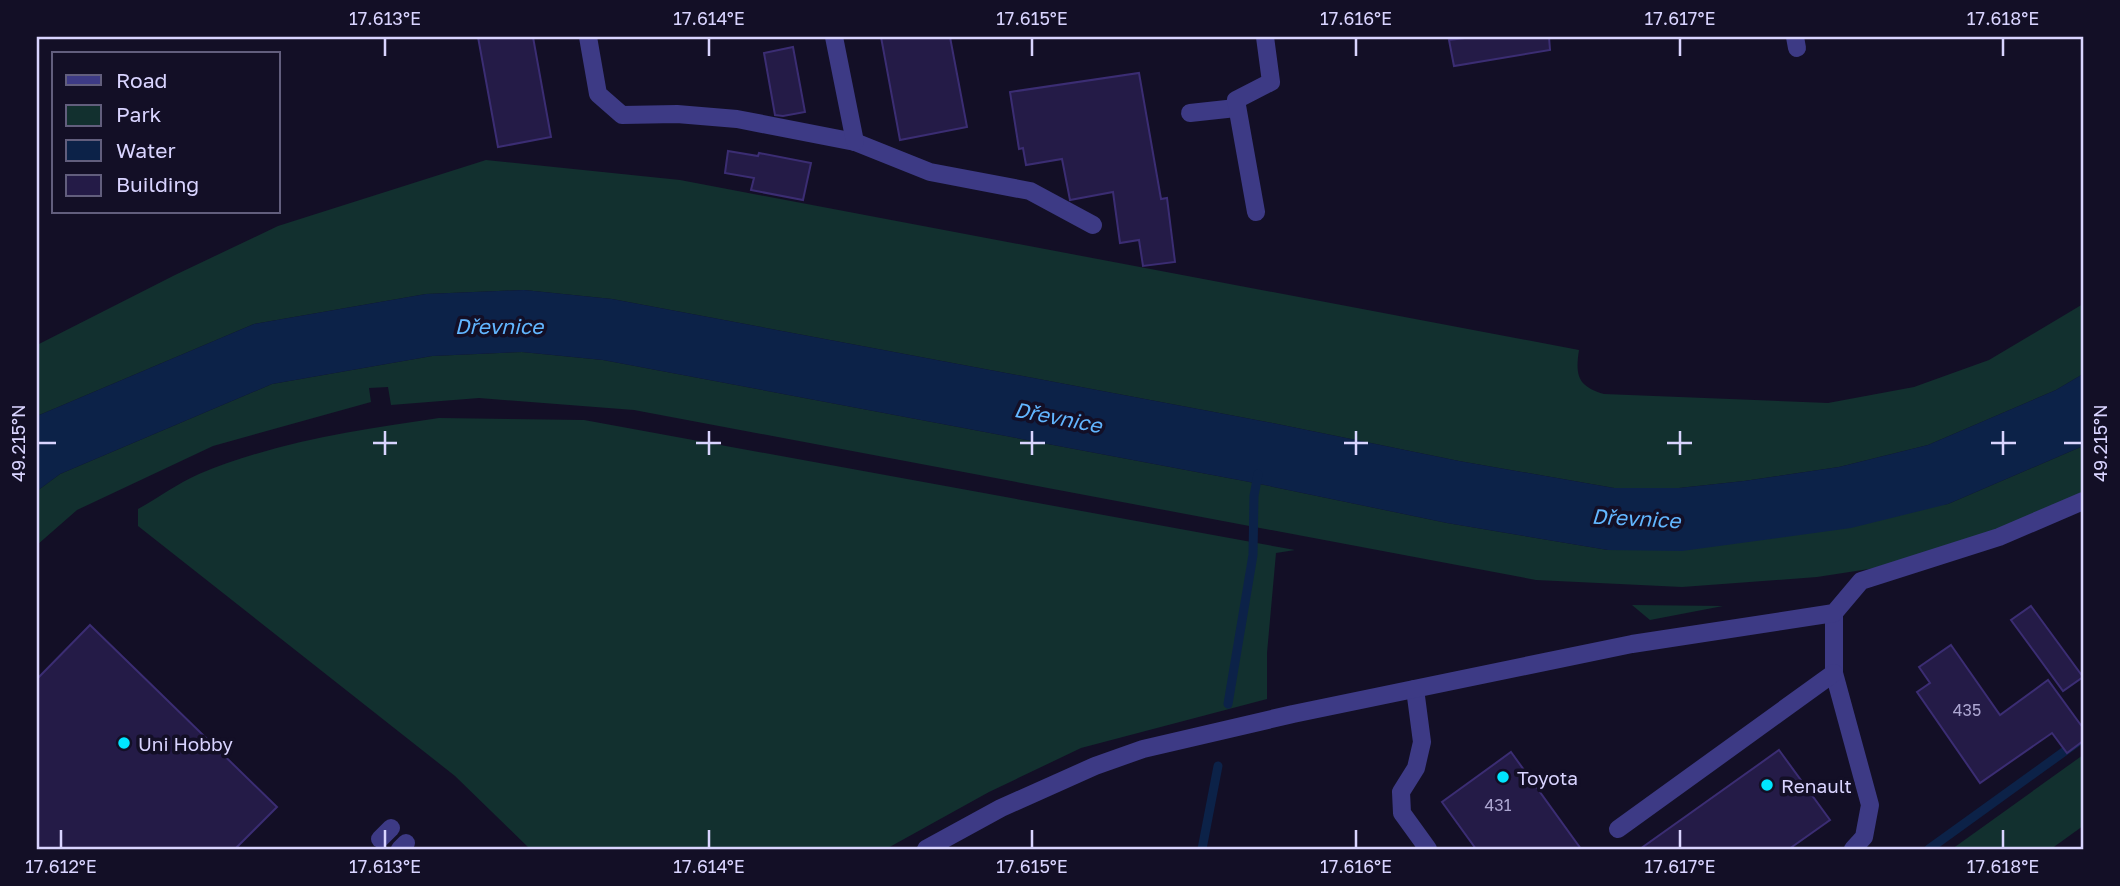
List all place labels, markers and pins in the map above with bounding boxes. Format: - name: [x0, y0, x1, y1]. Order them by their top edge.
- place label: Uni Hobby: [138, 732, 233, 755]
- marker: Uni Hobby: [116, 735, 132, 751]
- place label: Toyota: [1517, 766, 1578, 789]
- marker: Toyota: [1495, 769, 1511, 785]
- place label: Renault: [1781, 774, 1852, 797]
- marker: Renault: [1759, 777, 1775, 793]

